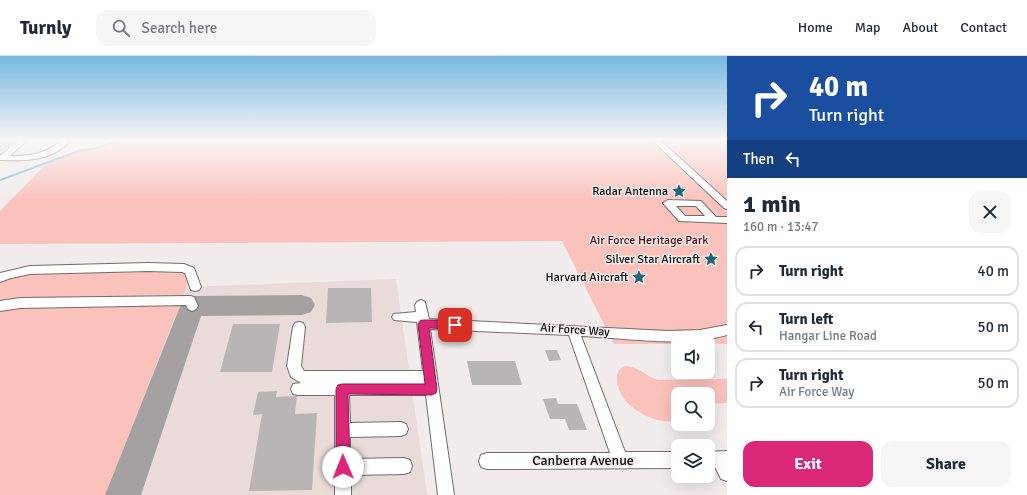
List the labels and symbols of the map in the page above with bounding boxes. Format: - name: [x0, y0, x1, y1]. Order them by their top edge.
- place icon: Radar Antenna: [671, 183, 687, 199]
- place label: Radar Antenna: [592, 184, 668, 199]
- park label: Air Force Heritage Park: [590, 233, 708, 248]
- place icon: Silver Star Aircraft: [703, 251, 719, 267]
- place label: Silver Star Aircraft: [606, 252, 700, 267]
- place icon: Harvard Aircraft: [631, 269, 647, 285]
- place label: Harvard Aircraft: [546, 270, 628, 285]
- pin: [438, 308, 472, 342]
- street label: Air Force Way: [540, 320, 611, 340]
- position arrow: [322, 446, 364, 488]
- street label: Canberra Avenue: [532, 452, 634, 469]

